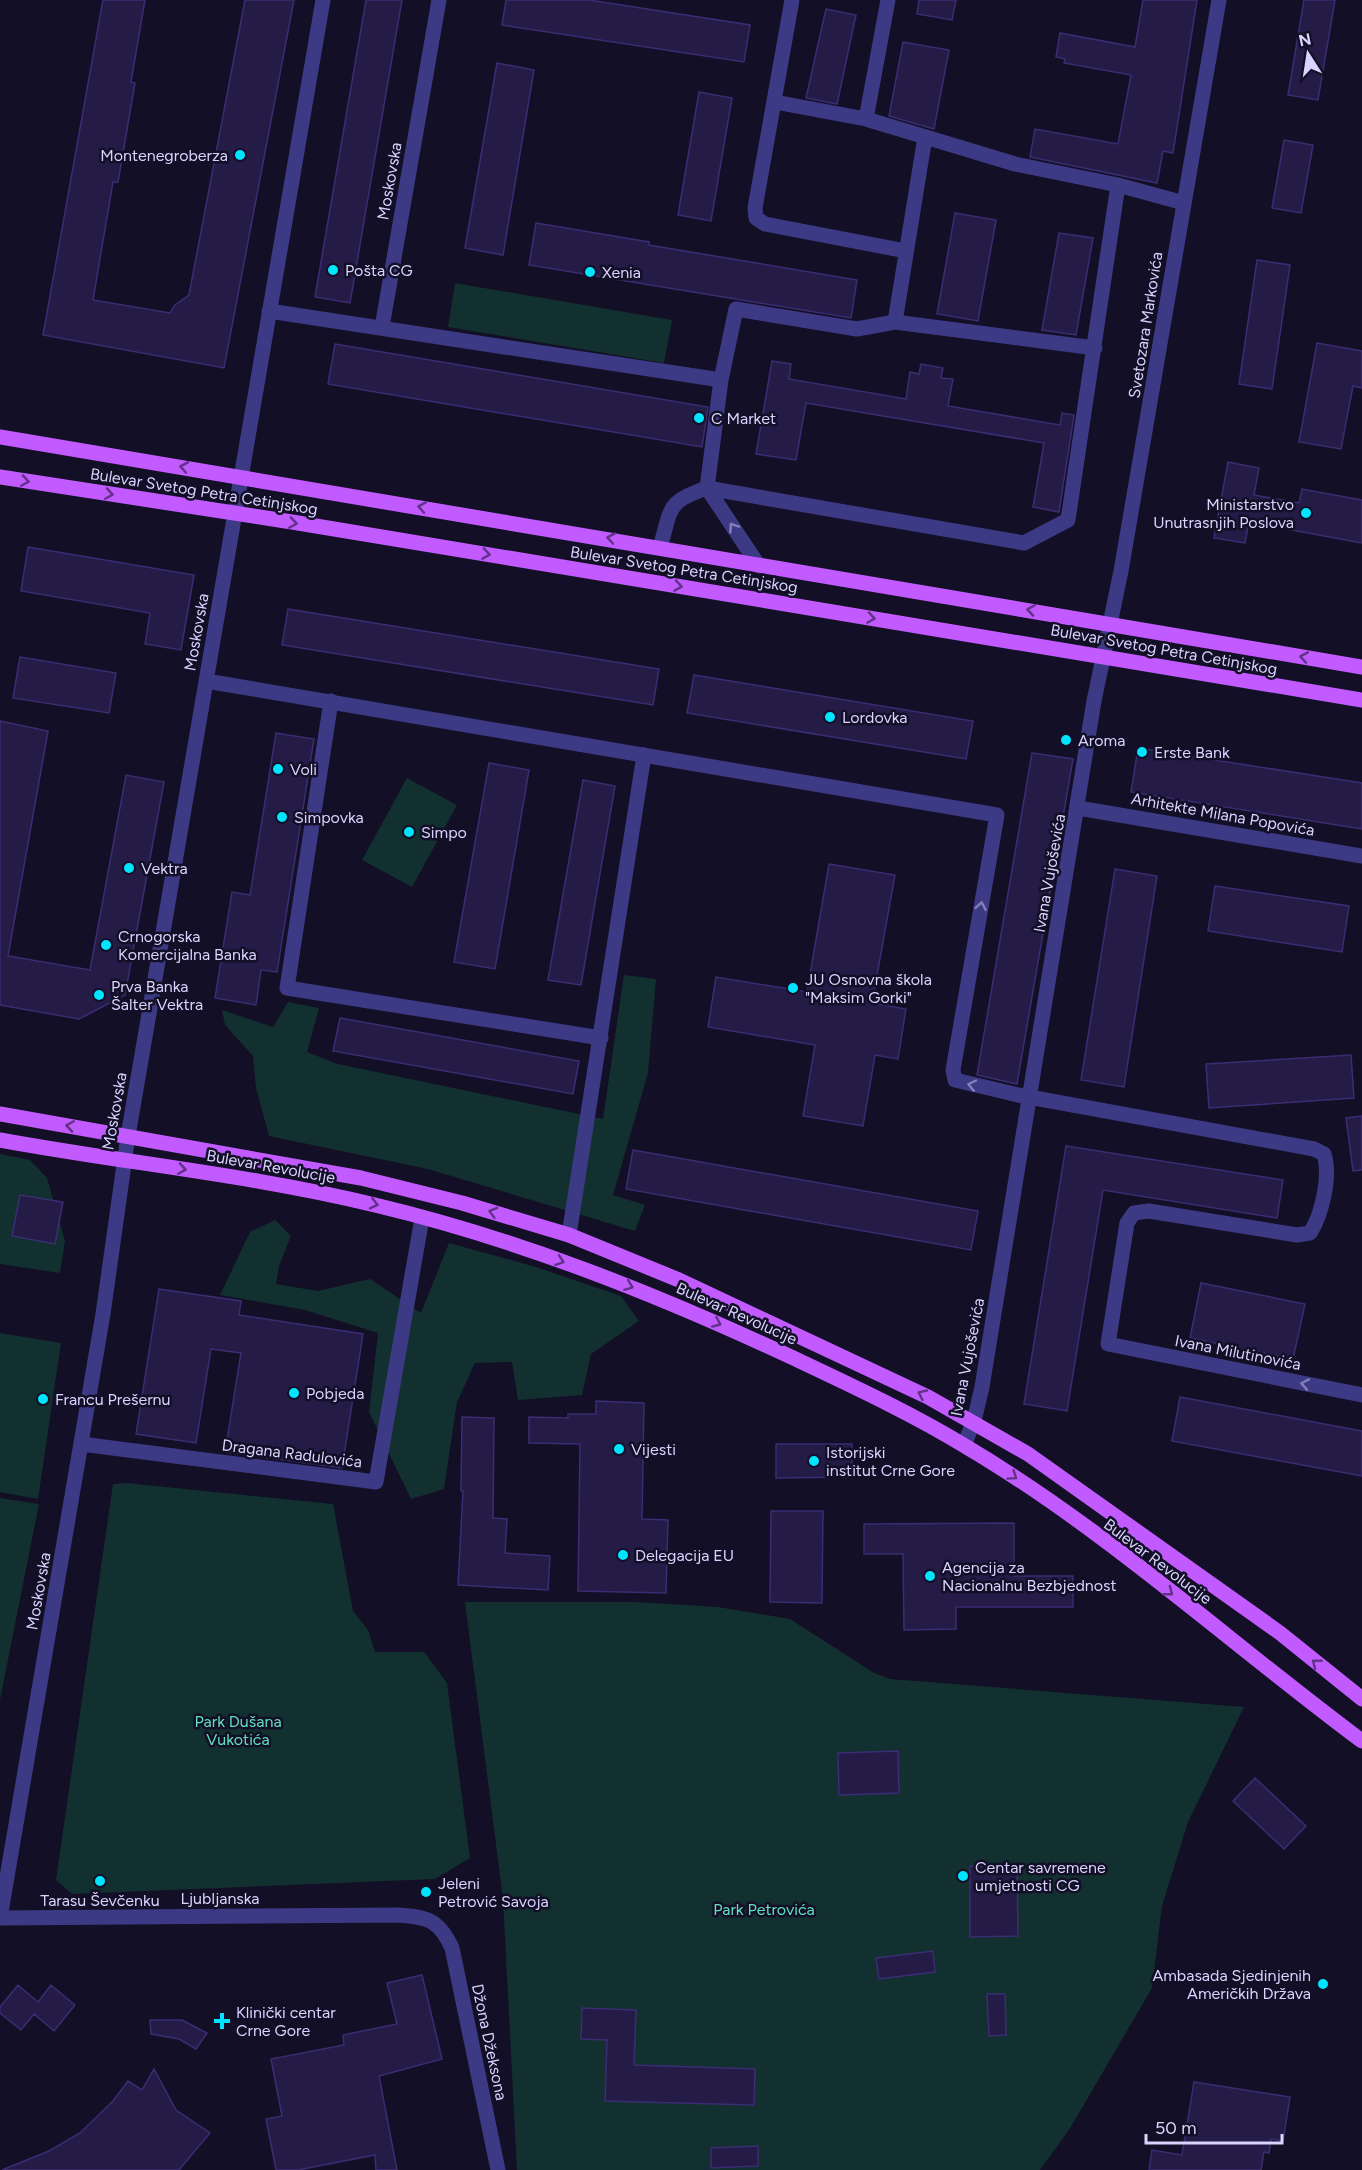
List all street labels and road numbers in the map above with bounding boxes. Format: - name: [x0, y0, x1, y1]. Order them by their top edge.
- street label: Moskovska: [373, 141, 406, 221]
- street label: Svetozara Markovića: [1125, 250, 1166, 400]
- street label: Bulevar Svetog Petra Cetinjskog: [89, 464, 319, 519]
- street label: Bulevar Svetog Petra Cetinjskog: [569, 542, 799, 597]
- street label: Moskovska: [180, 592, 213, 672]
- street label: Bulevar Svetog Petra Cetinjskog: [1049, 620, 1279, 679]
- street label: Arhitekte Milana Popovića: [1130, 789, 1316, 840]
- street label: Ivana Vujoševića: [1030, 812, 1069, 934]
- street label: Moskovska: [98, 1071, 131, 1151]
- street label: Bulevar Revolucije: [205, 1146, 337, 1187]
- street label: Bulevar Revolucije: [673, 1278, 800, 1349]
- street label: Ivana Vujoševića: [947, 1296, 988, 1418]
- street label: Ivana Milutinovića: [1173, 1331, 1303, 1374]
- street label: Dragana Radulovića: [221, 1435, 363, 1472]
- street label: Bulevar Revolucije: [1100, 1515, 1216, 1608]
- street label: Moskovska: [22, 1551, 55, 1631]
- street label: Ljubljanska: [180, 1889, 260, 1908]
- street label: Džona Džeksona: [468, 1982, 511, 2102]

